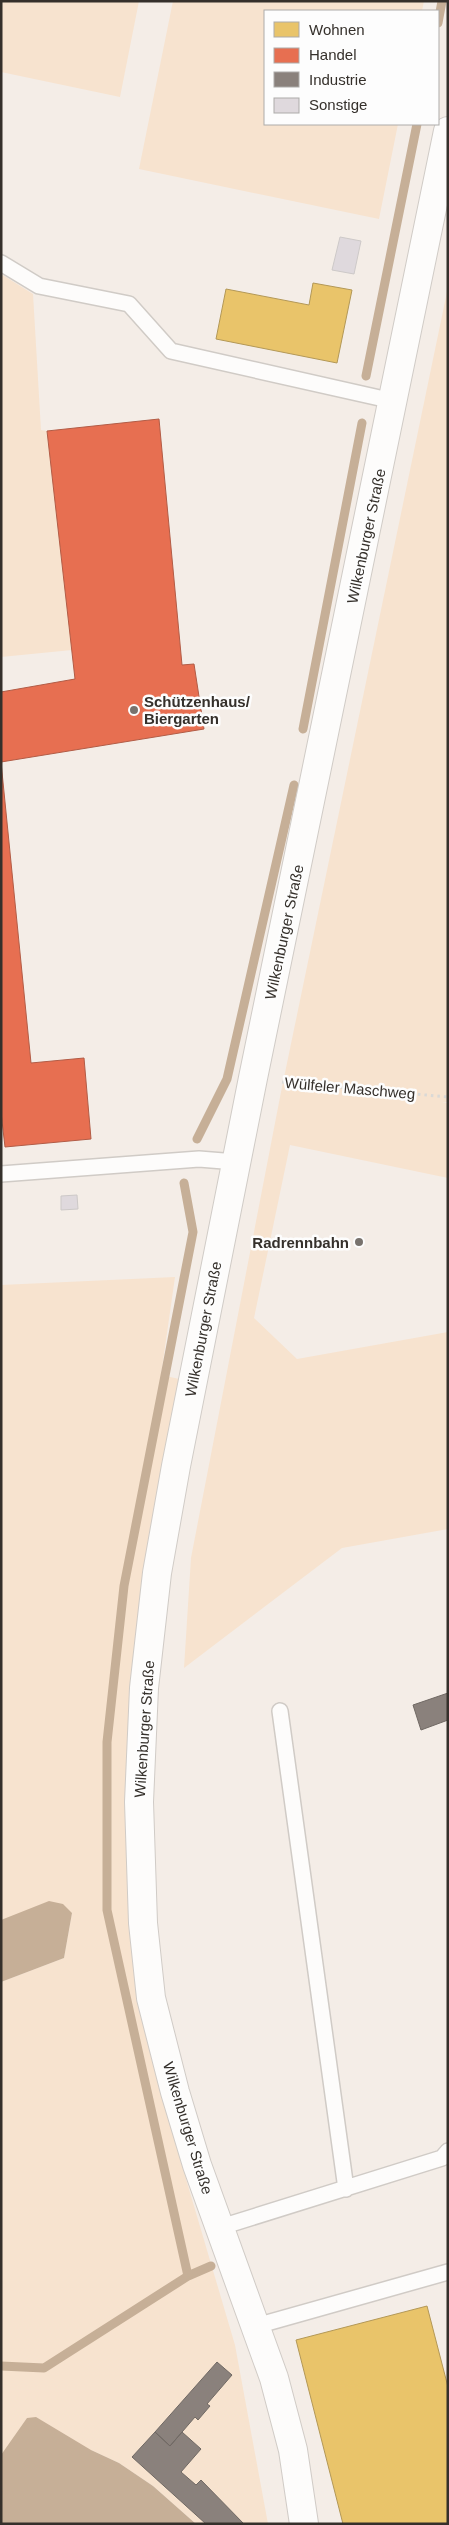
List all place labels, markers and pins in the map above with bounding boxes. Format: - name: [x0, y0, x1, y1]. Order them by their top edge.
- place label: Schützenhaus/ Biergarten: [144, 693, 251, 727]
- marker: Schützenhaus/ Biergarten: [128, 704, 140, 716]
- place label: Radrennbahn: [252, 1234, 349, 1251]
- marker: Radrennbahn: [353, 1236, 365, 1248]

